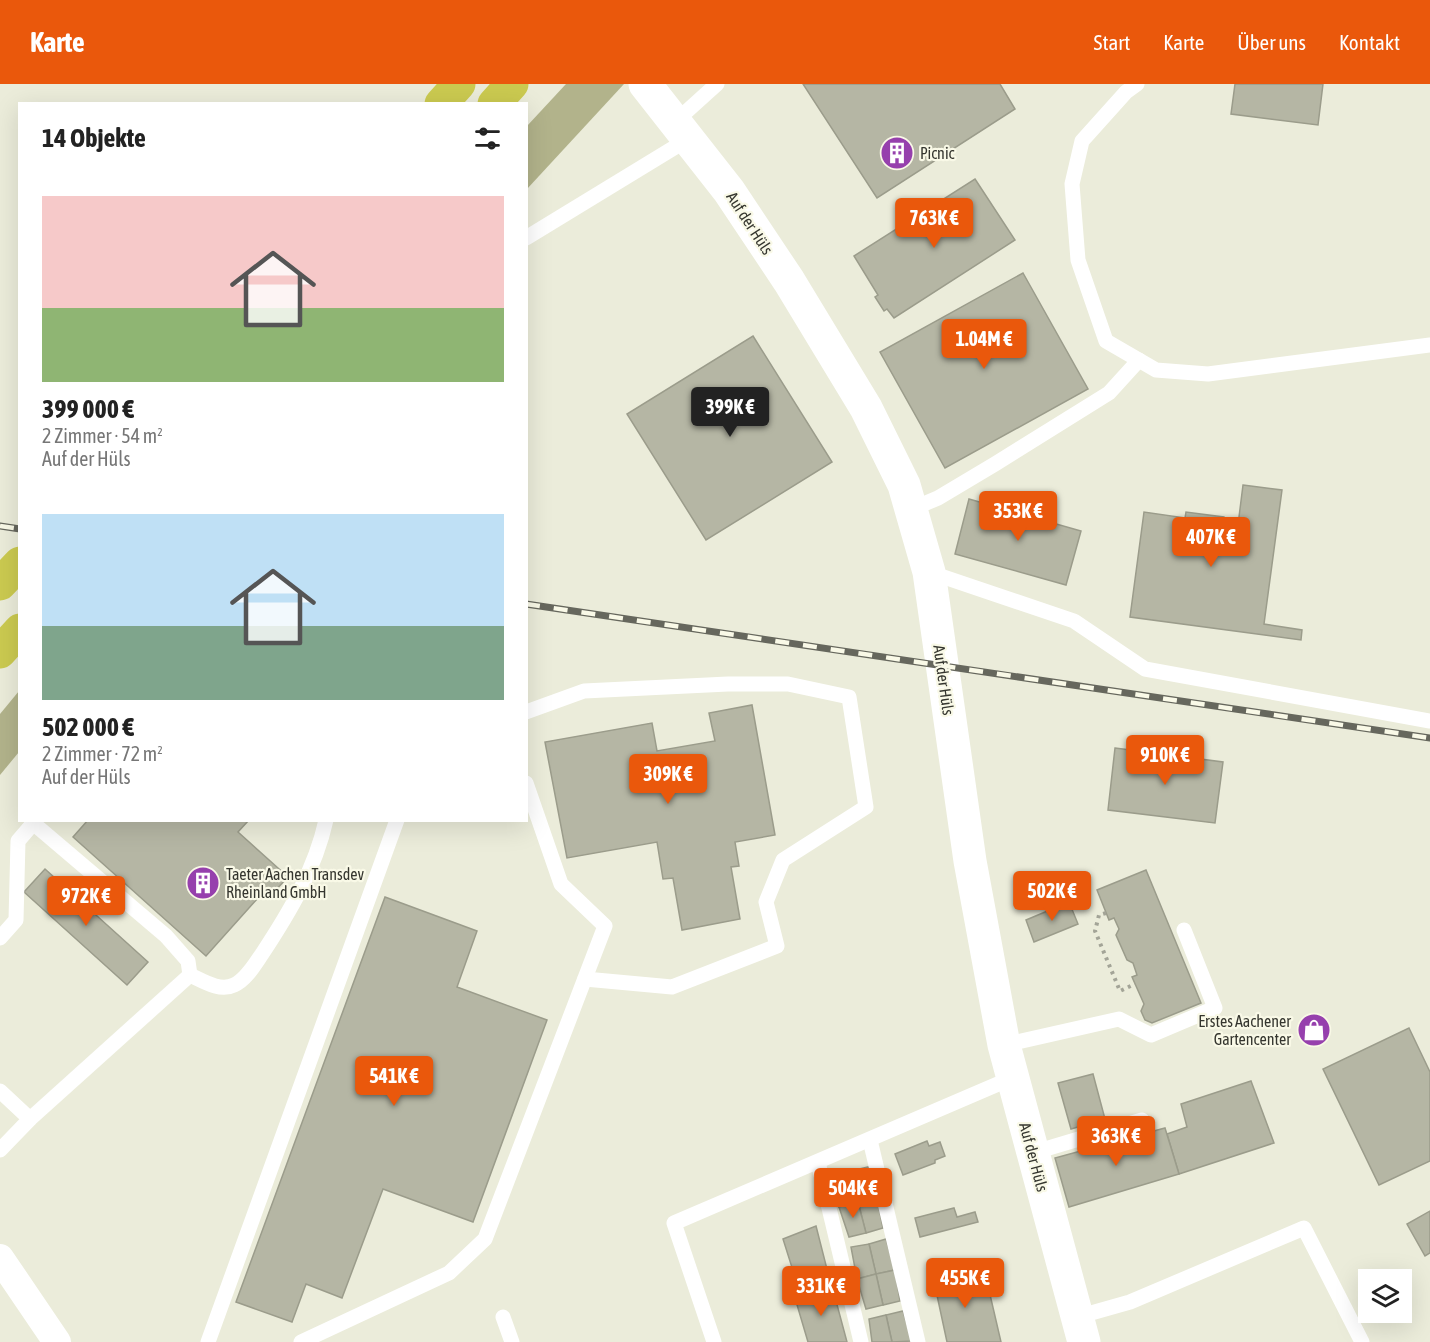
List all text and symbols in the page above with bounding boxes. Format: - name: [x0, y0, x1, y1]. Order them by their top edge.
- text: Karte: [30, 26, 85, 58]
- text: Start: [1094, 30, 1130, 54]
- text: Karte: [1163, 30, 1204, 54]
- text: Über uns: [1237, 30, 1306, 54]
- text: Kontakt: [1339, 30, 1400, 54]
- icon: filters: [471, 122, 504, 155]
- text: 14 Objekte: [42, 123, 146, 153]
- building icon: Picnic: [879, 135, 915, 171]
- place label: Picnic: [920, 144, 955, 162]
- street label: Auf der Hüls: [723, 188, 777, 258]
- pin: 763K €: [885, 198, 983, 249]
- text: 763K €: [909, 206, 959, 229]
- icon: home: [219, 235, 327, 343]
- pin: 1.04M €: [929, 319, 1039, 370]
- text: 1.04M €: [956, 327, 1012, 350]
- pin: 399K €: [681, 387, 779, 438]
- text: 399 000 €: [42, 394, 134, 424]
- text: 399K €: [705, 395, 755, 418]
- text: 2 Zimmer · 54 m²: [42, 424, 163, 447]
- text: Auf der Hüls: [42, 447, 131, 470]
- pin: 353K €: [969, 491, 1067, 542]
- text: 353K €: [993, 499, 1043, 522]
- pin: 407K €: [1162, 517, 1260, 568]
- text: 407K €: [1186, 525, 1236, 548]
- icon: home: [219, 553, 327, 661]
- street label: Auf der Hüls: [930, 644, 958, 717]
- text: 502 000 €: [42, 712, 134, 742]
- pin: 910K €: [1116, 735, 1214, 786]
- text: 2 Zimmer · 72 m²: [42, 742, 163, 765]
- text: 910K €: [1140, 743, 1190, 766]
- pin: 309K €: [619, 754, 717, 805]
- text: 309K €: [643, 762, 693, 785]
- text: Auf der Hüls: [42, 765, 131, 788]
- building icon: Taeter Aachen Transdev Rheinland GmbH: [185, 865, 221, 901]
- place label: Taeter Aachen Transdev Rheinland GmbH: [226, 865, 364, 901]
- pin: 502K €: [1003, 871, 1101, 922]
- pin: 972K €: [37, 876, 135, 927]
- text: 502K €: [1027, 879, 1077, 902]
- text: 972K €: [61, 884, 111, 907]
- place label: Erstes Aachener Gartencenter: [1198, 1012, 1291, 1048]
- shop icon: Erstes Aachener Gartencenter: [1296, 1012, 1332, 1048]
- pin: 541K €: [345, 1056, 443, 1107]
- text: 541K €: [369, 1064, 419, 1087]
- pin: 363K €: [1067, 1116, 1165, 1167]
- street label: Auf der Hüls: [1016, 1120, 1052, 1194]
- text: 363K €: [1091, 1124, 1141, 1147]
- pin: 504K €: [804, 1168, 902, 1219]
- text: 504K €: [828, 1176, 878, 1199]
- pin: 455K €: [916, 1258, 1014, 1309]
- pin: 331K €: [772, 1266, 870, 1317]
- text: 455K €: [940, 1266, 990, 1289]
- map controls: [1358, 1269, 1412, 1323]
- button: layers: [1358, 1269, 1412, 1323]
- text: 331K €: [796, 1274, 846, 1297]

